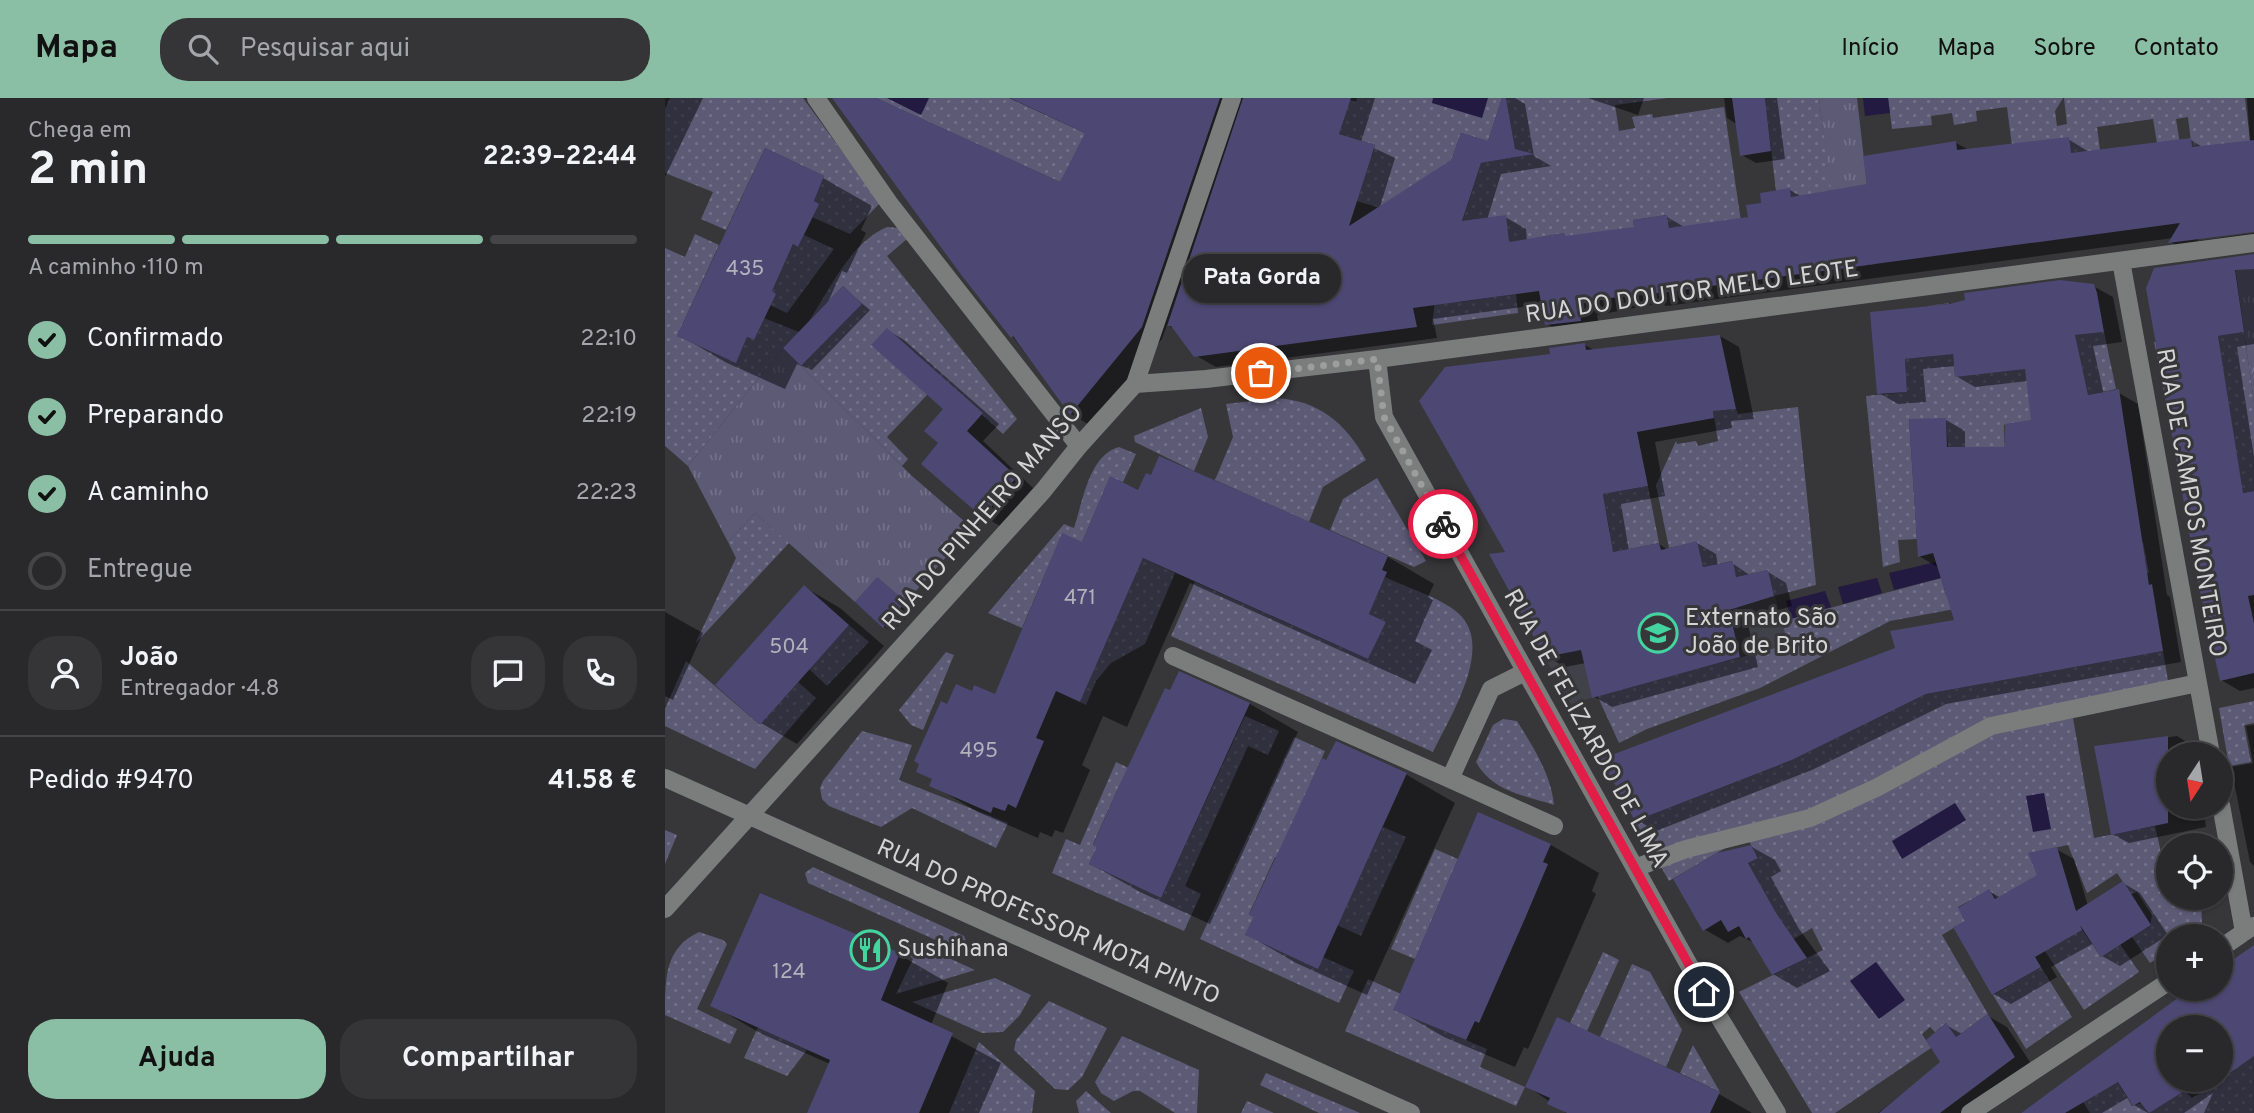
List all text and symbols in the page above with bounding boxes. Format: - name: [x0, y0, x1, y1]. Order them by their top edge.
- search box: [160, 18, 650, 81]
- text: Mapa: [35, 28, 118, 70]
- icon: search: [184, 30, 222, 68]
- text: Pesquisar aqui: [240, 33, 410, 66]
- text: Início: [1841, 34, 1899, 64]
- text: Mapa: [1937, 34, 1995, 64]
- text: Sobre: [2033, 34, 2096, 64]
- text: Contato: [2134, 34, 2219, 64]
- text: Chega em: [28, 117, 132, 146]
- text: 22:39–22:44: [483, 141, 637, 174]
- text: 2 min: [28, 142, 148, 201]
- text: A caminho · 110 m: [28, 254, 204, 283]
- callout: Pata Gorda: [1182, 254, 1340, 303]
- street label: RUA DO DOUTOR MELO LEOTE: [1523, 255, 1861, 331]
- house number: 435: [726, 256, 764, 283]
- text: Pata Gorda: [1203, 264, 1321, 293]
- icon: check: [28, 321, 66, 359]
- text: Confirmado: [87, 323, 224, 356]
- text: 22:10: [580, 325, 637, 354]
- pin: [1231, 343, 1291, 403]
- street label: RUA DE CAMPOS MONTEIRO: [2148, 346, 2232, 660]
- icon: bag: [1242, 354, 1280, 392]
- icon: check: [28, 398, 66, 436]
- street label: RUA DO PINHEIRO MANSO: [876, 398, 1090, 638]
- text: Preparando: [87, 400, 224, 433]
- text: 22:19: [581, 402, 637, 431]
- icon: check: [28, 475, 66, 513]
- text: A caminho: [87, 477, 209, 510]
- text: 22:23: [576, 479, 637, 508]
- courier: [1408, 489, 1478, 559]
- icon: bike: [1424, 505, 1462, 543]
- text: Entregue: [87, 554, 193, 587]
- street label: RUA DE FELIZARDO DE LIMA: [1496, 584, 1674, 874]
- house number: 471: [1064, 585, 1096, 612]
- place label: Externato São João de Brito: [1685, 604, 1837, 662]
- school or university icon: Externato São João de Brito: [1637, 612, 1679, 654]
- house number: 504: [769, 634, 809, 661]
- button: person: [28, 636, 102, 710]
- button: chat: [471, 636, 545, 710]
- button: phone: [563, 636, 637, 710]
- text: João: [120, 642, 178, 675]
- text: Entregador · 4.8: [120, 675, 280, 704]
- house number: 495: [960, 738, 998, 765]
- north arrow: [2156, 742, 2233, 819]
- map controls: [2156, 742, 2233, 1092]
- text: Pedido #9470: [28, 765, 194, 798]
- text: 41.58 €: [548, 765, 637, 798]
- button: locate: [2156, 833, 2233, 910]
- street label: RUA DO PROFESSOR MOTA PINTO: [872, 834, 1224, 1012]
- button: +: [2156, 924, 2233, 1001]
- restaurant icon: Sushihana: [849, 929, 891, 971]
- place label: Sushihana: [897, 935, 1009, 965]
- house number: 124: [772, 959, 806, 986]
- pin: [1674, 962, 1734, 1022]
- icon: home: [1685, 973, 1723, 1011]
- button: −: [2156, 1015, 2233, 1092]
- button: Ajuda: [28, 1019, 326, 1099]
- button: Compartilhar: [340, 1019, 637, 1099]

